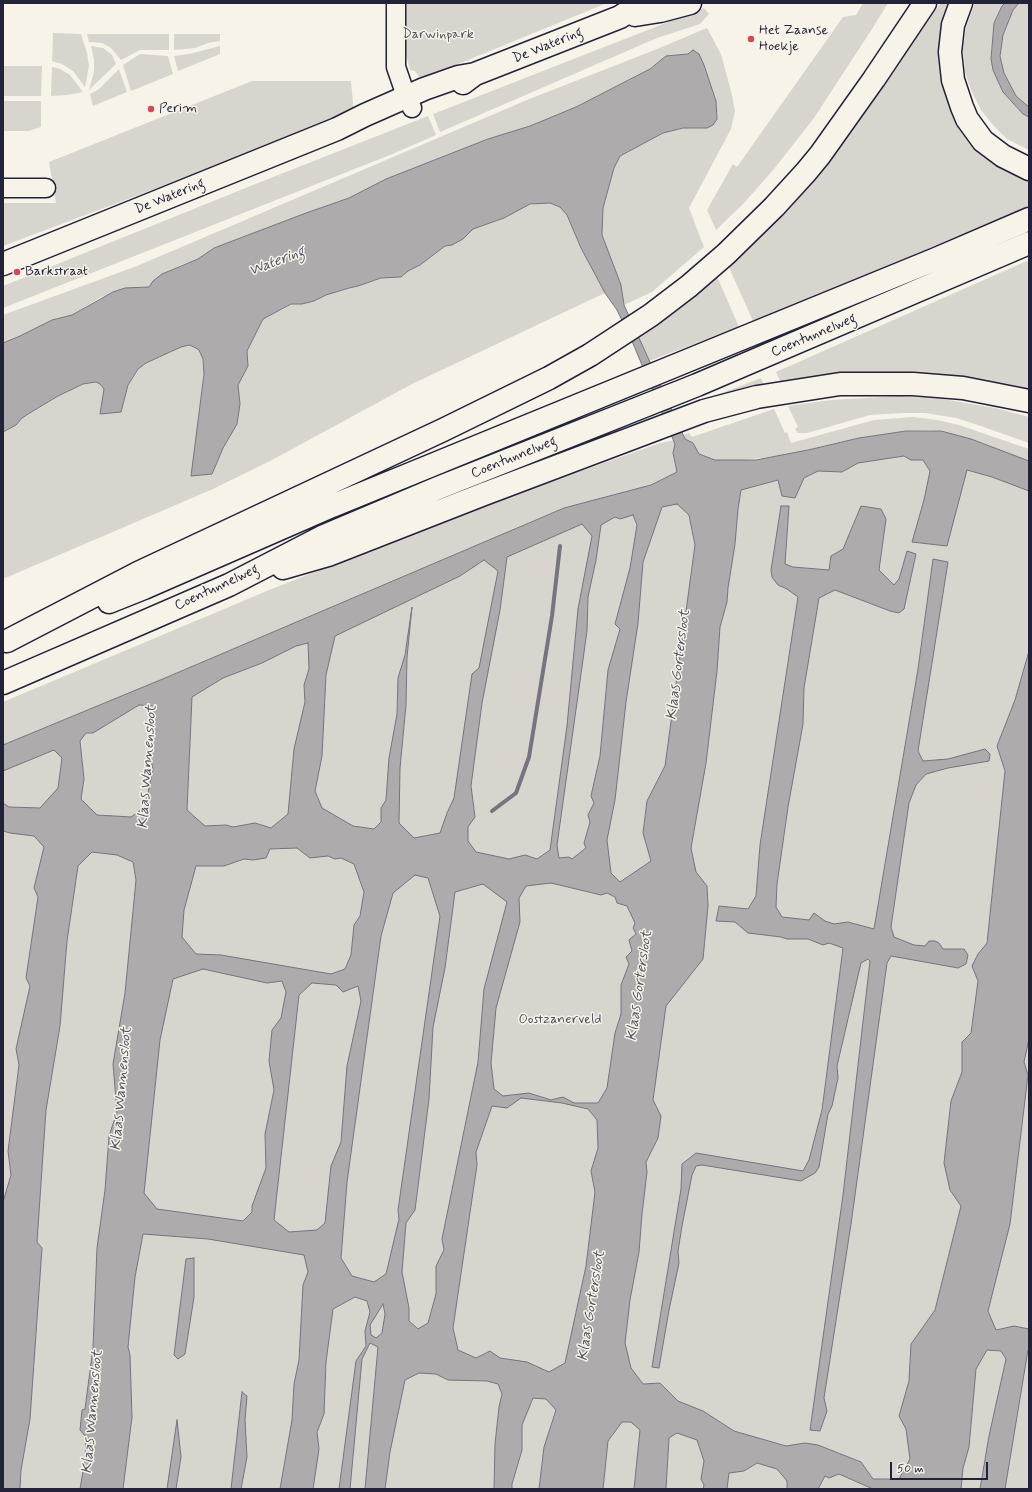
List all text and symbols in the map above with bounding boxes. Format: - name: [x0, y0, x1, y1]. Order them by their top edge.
- place label: Het Zaanse Hoekje: [759, 23, 828, 56]
- street label: De Watering: [511, 24, 585, 68]
- park label: Darwinpark: [402, 27, 474, 43]
- marker: Het Zaanse Hoekje: [746, 34, 756, 44]
- place label: Perim: [159, 101, 197, 117]
- marker: Perim: [146, 104, 156, 114]
- street label: De Watering: [133, 175, 207, 219]
- water label: Watering: [247, 243, 307, 281]
- place label: Barkstraat: [25, 264, 88, 280]
- marker: Barkstraat: [12, 267, 22, 277]
- street label: Coentunnelweg: [769, 311, 859, 361]
- street label: Coentunnelweg: [469, 433, 559, 483]
- street label: Coentunnelweg: [172, 561, 262, 615]
- water label: Klaas Gortersloot: [663, 609, 695, 721]
- water label: Klaas Wannensloot: [135, 705, 161, 829]
- water label: Klaas Gortersloot: [623, 930, 657, 1042]
- park label: Oostzanerveld: [518, 1012, 602, 1028]
- water label: Klaas Wannensloot: [108, 1026, 136, 1152]
- water label: Klaas Gortersloot: [574, 1250, 610, 1362]
- water label: Klaas Wannensloot: [79, 1349, 107, 1475]
- scale bar: [892, 1454, 990, 1480]
- text: 50 m: [897, 1461, 924, 1477]

